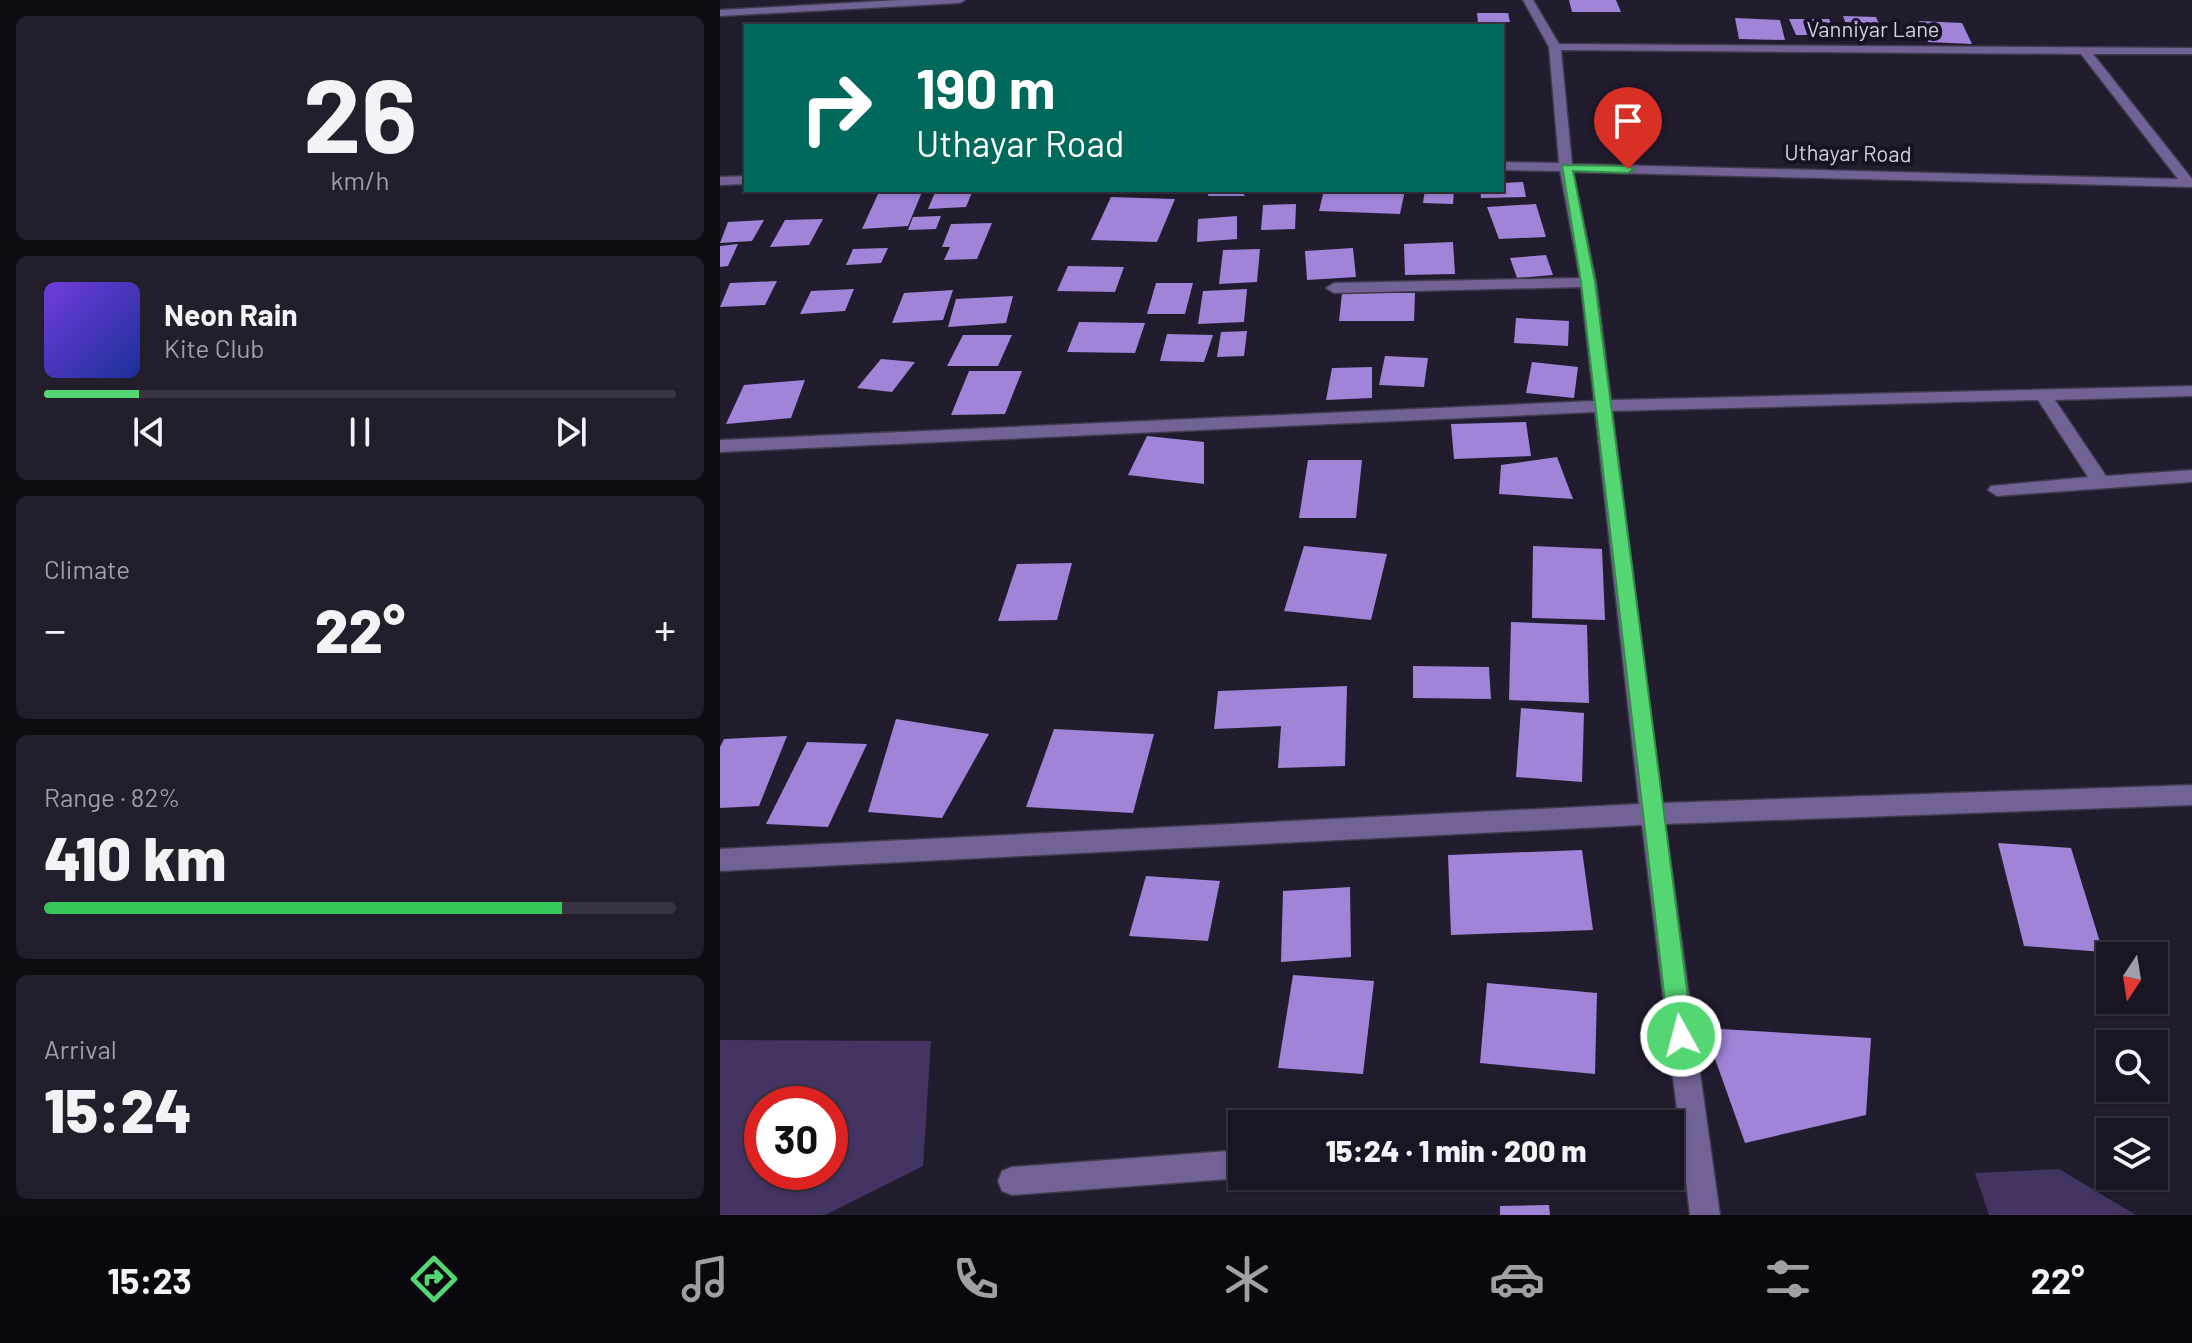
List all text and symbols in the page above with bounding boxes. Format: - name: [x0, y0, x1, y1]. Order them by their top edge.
- street label: Vanniyar Lane: [1806, 15, 1940, 41]
- text: 26: [303, 49, 417, 174]
- text: 190 m: [916, 53, 1055, 120]
- icon: right: [784, 56, 888, 160]
- pin: [1594, 87, 1662, 169]
- icon: arrive: [1606, 99, 1650, 143]
- text: Uthayar Road: [916, 121, 1125, 164]
- street label: Uthayar Road: [1784, 138, 1912, 166]
- text: km/h: [331, 164, 389, 195]
- text: Neon Rain: [164, 296, 298, 332]
- text: Kite Club: [164, 332, 265, 363]
- icon: previous: [127, 410, 171, 454]
- icon: pause: [338, 410, 382, 454]
- icon: next: [549, 410, 593, 454]
- text: Climate: [44, 553, 130, 584]
- text: 22°: [315, 593, 405, 665]
- text: −: [44, 602, 66, 655]
- text: +: [654, 602, 676, 655]
- text: Range · 82%: [44, 781, 180, 812]
- text: 410 km: [44, 821, 226, 893]
- north arrow: [2096, 942, 2168, 1014]
- map controls: [2096, 942, 2168, 1190]
- position arrow: [1639, 994, 1723, 1078]
- button: search: [2096, 1030, 2168, 1102]
- text: Arrival: [44, 1033, 117, 1064]
- text: 15:24: [44, 1073, 192, 1145]
- speed limit sign: 30: [744, 1086, 848, 1190]
- button: layers: [2096, 1118, 2168, 1190]
- text: 15:24 · 1 min · 200 m: [1325, 1132, 1587, 1168]
- icon: directions: [406, 1251, 462, 1307]
- icon: music: [677, 1251, 733, 1307]
- icon: phone: [948, 1251, 1004, 1307]
- icon: climate: [1219, 1251, 1275, 1307]
- icon: car: [1489, 1251, 1545, 1307]
- icon: filters: [1760, 1251, 1816, 1307]
- text: 15:23: [107, 1258, 192, 1301]
- text: 22°: [2031, 1258, 2085, 1301]

